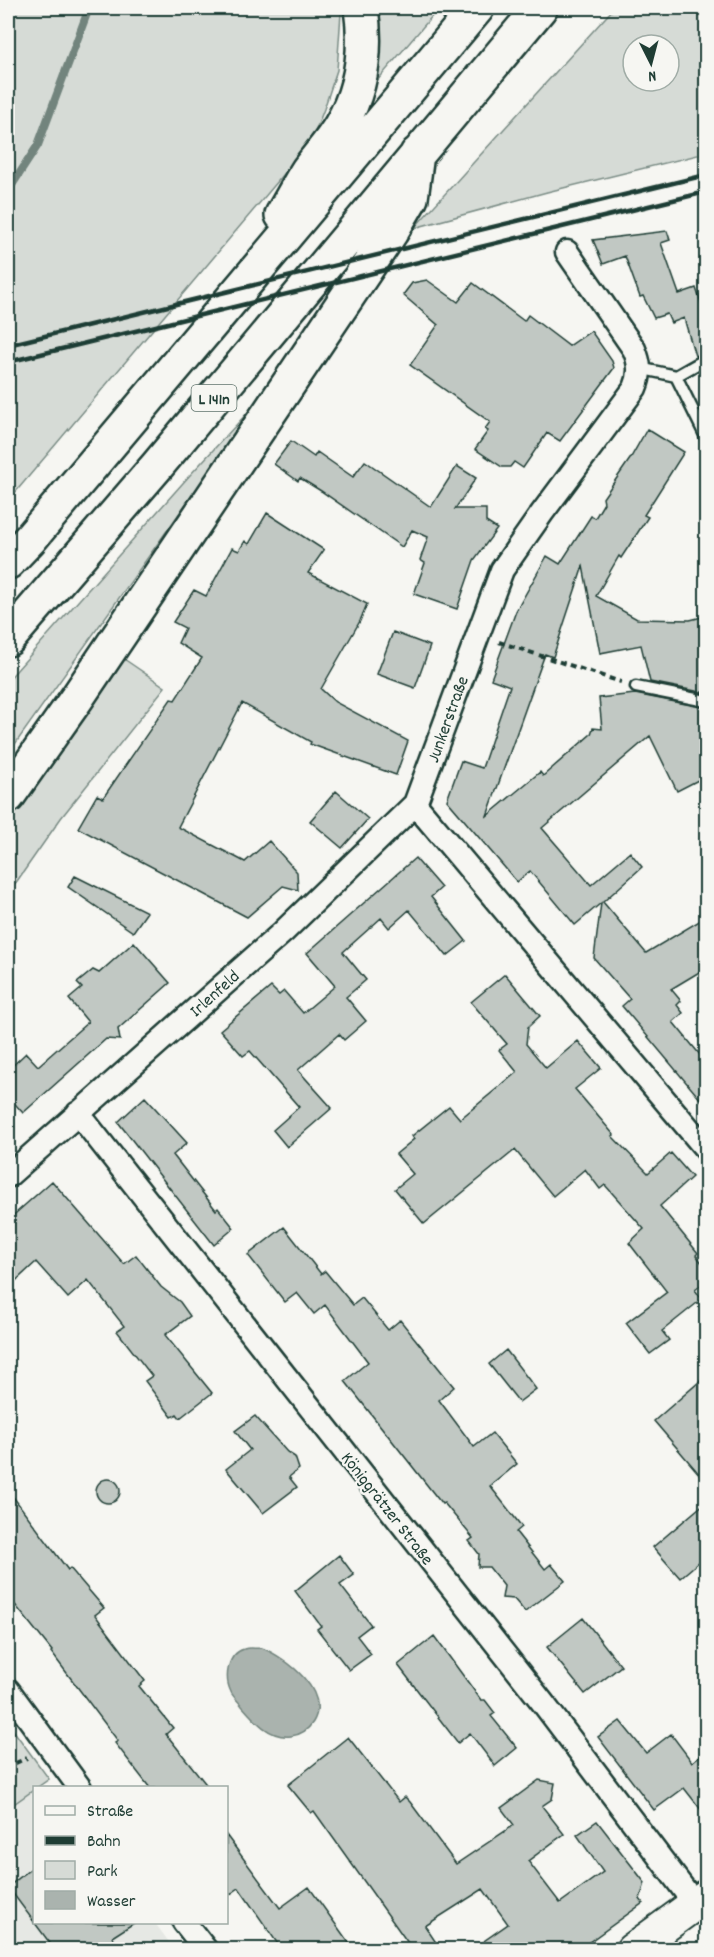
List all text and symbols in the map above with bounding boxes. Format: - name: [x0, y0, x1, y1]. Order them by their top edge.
- north arrow: [621, 33, 681, 93]
- text: N: [647, 64, 657, 87]
- road number: L 141n: [192, 385, 236, 411]
- street label: Junkerstraße: [422, 673, 477, 767]
- street label: Irlenfeld: [185, 966, 246, 1024]
- street label: Königgrätzer Straße: [334, 1448, 438, 1572]
- legend: [33, 1786, 228, 1924]
- text: Straße: [87, 1800, 133, 1825]
- text: Bahn: [87, 1830, 121, 1855]
- text: Park: [87, 1860, 118, 1885]
- text: Wasser: [87, 1890, 136, 1915]

